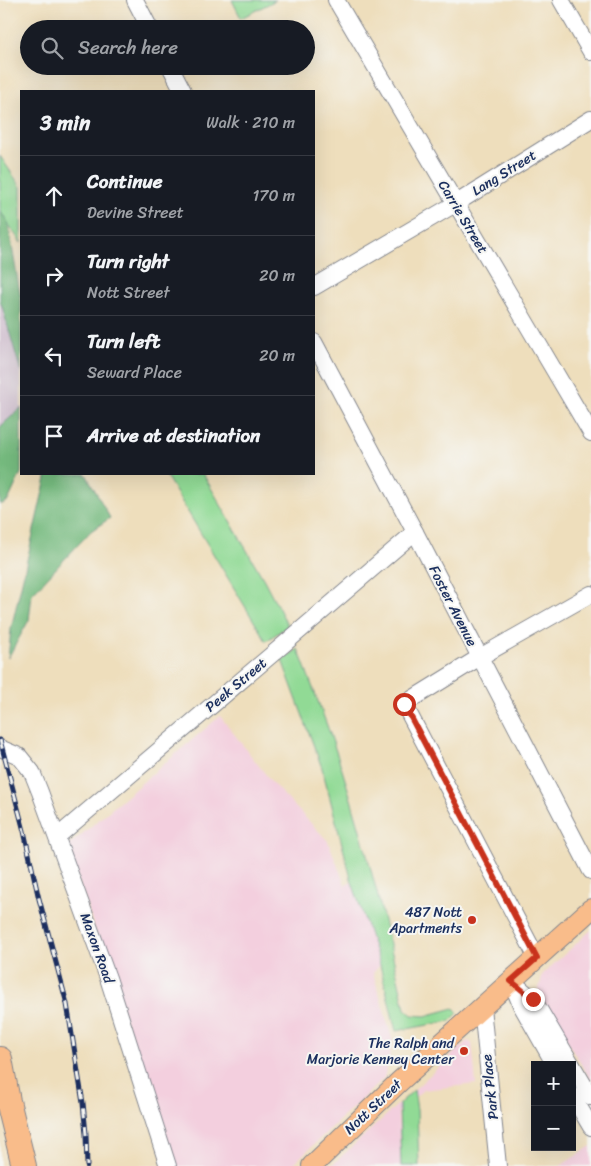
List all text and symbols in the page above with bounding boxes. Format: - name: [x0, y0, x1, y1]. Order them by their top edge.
- search box: [20, 20, 315, 75]
- text: Search here: [78, 31, 178, 64]
- icon: search: [38, 34, 66, 62]
- text: 3 min: [40, 104, 90, 142]
- text: Walk · 210 m: [206, 108, 295, 137]
- street label: Lang Street: [467, 143, 541, 203]
- text: Continue: [87, 165, 163, 198]
- street label: Carrie Street: [431, 175, 495, 259]
- text: 170 m: [252, 181, 295, 210]
- icon: ahead: [40, 182, 68, 210]
- text: Devine Street: [87, 198, 184, 227]
- text: Turn right: [87, 245, 169, 278]
- text: 20 m: [259, 261, 295, 290]
- icon: right: [40, 262, 68, 290]
- text: Nott Street: [87, 278, 170, 307]
- text: Turn left: [87, 325, 160, 358]
- text: 20 m: [259, 341, 295, 370]
- icon: left: [40, 342, 68, 370]
- text: Seward Place: [87, 358, 182, 387]
- text: Arrive at destination: [87, 419, 260, 452]
- icon: arrive: [40, 422, 68, 450]
- street label: Foster Avenue: [422, 561, 484, 651]
- street label: Peek Street: [199, 651, 273, 719]
- route start: [393, 693, 416, 716]
- place label: 487 Nott Apartments: [388, 900, 463, 941]
- street label: Maxon Road: [73, 909, 122, 988]
- marker: 487 Nott Apartments: [466, 914, 478, 926]
- route end: [522, 988, 545, 1011]
- place label: The Ralph and Marjorie Kenney Center: [307, 1031, 456, 1072]
- marker: The Ralph and Marjorie Kenney Center: [458, 1045, 470, 1057]
- street label: Park Place: [474, 1053, 506, 1121]
- map controls: [531, 1061, 576, 1151]
- button: +: [531, 1061, 576, 1106]
- street label: Nott Street: [338, 1072, 409, 1141]
- button: −: [531, 1106, 576, 1151]

